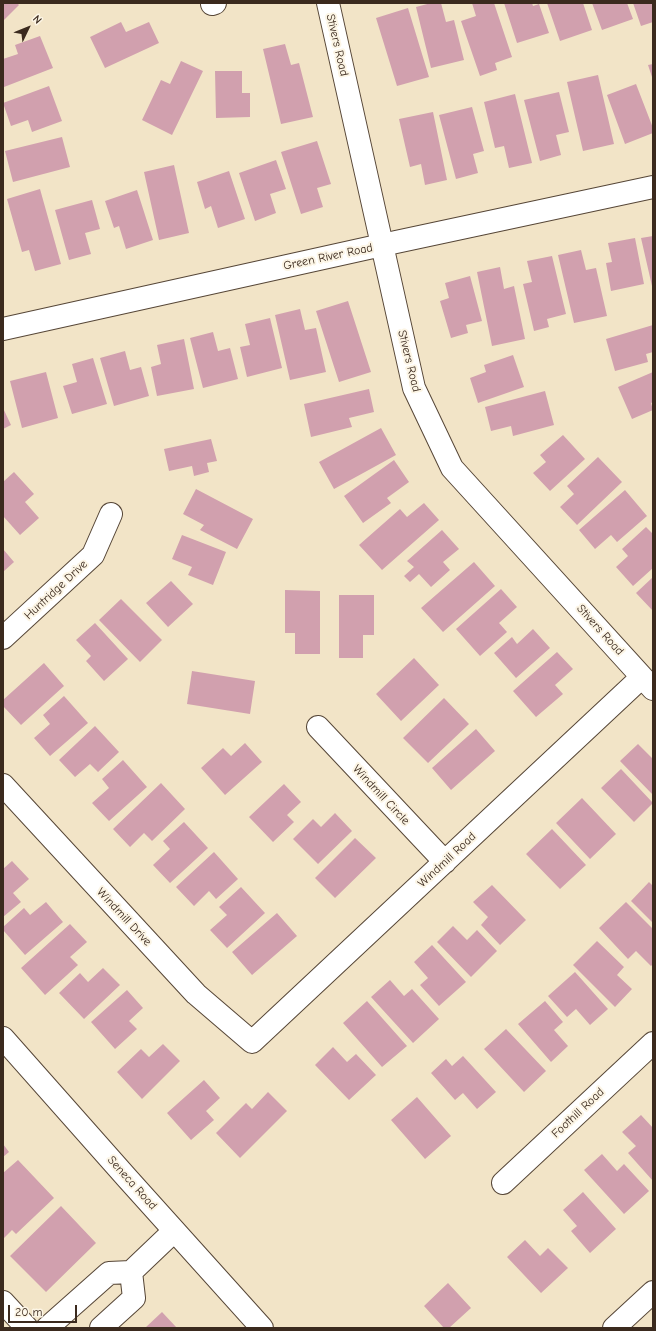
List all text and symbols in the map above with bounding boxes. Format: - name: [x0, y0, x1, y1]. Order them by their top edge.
- north arrow: [8, 8, 48, 48]
- text: N: [30, 12, 44, 27]
- street label: Stivers Road: [323, 13, 351, 77]
- street label: Green River Road: [282, 240, 374, 274]
- street label: Stivers Road: [394, 329, 424, 393]
- street label: Huntridge Drive: [21, 557, 91, 623]
- street label: Stivers Road: [573, 602, 627, 658]
- street label: Windmill Circle: [349, 762, 413, 828]
- street label: Windmill Road: [415, 830, 479, 890]
- street label: Windmill Drive: [94, 885, 154, 949]
- street label: Foothill Road: [549, 1085, 607, 1141]
- street label: Seneca Road: [104, 1153, 160, 1213]
- scale bar: [10, 1297, 79, 1323]
- text: 20 m: [15, 1305, 43, 1319]

